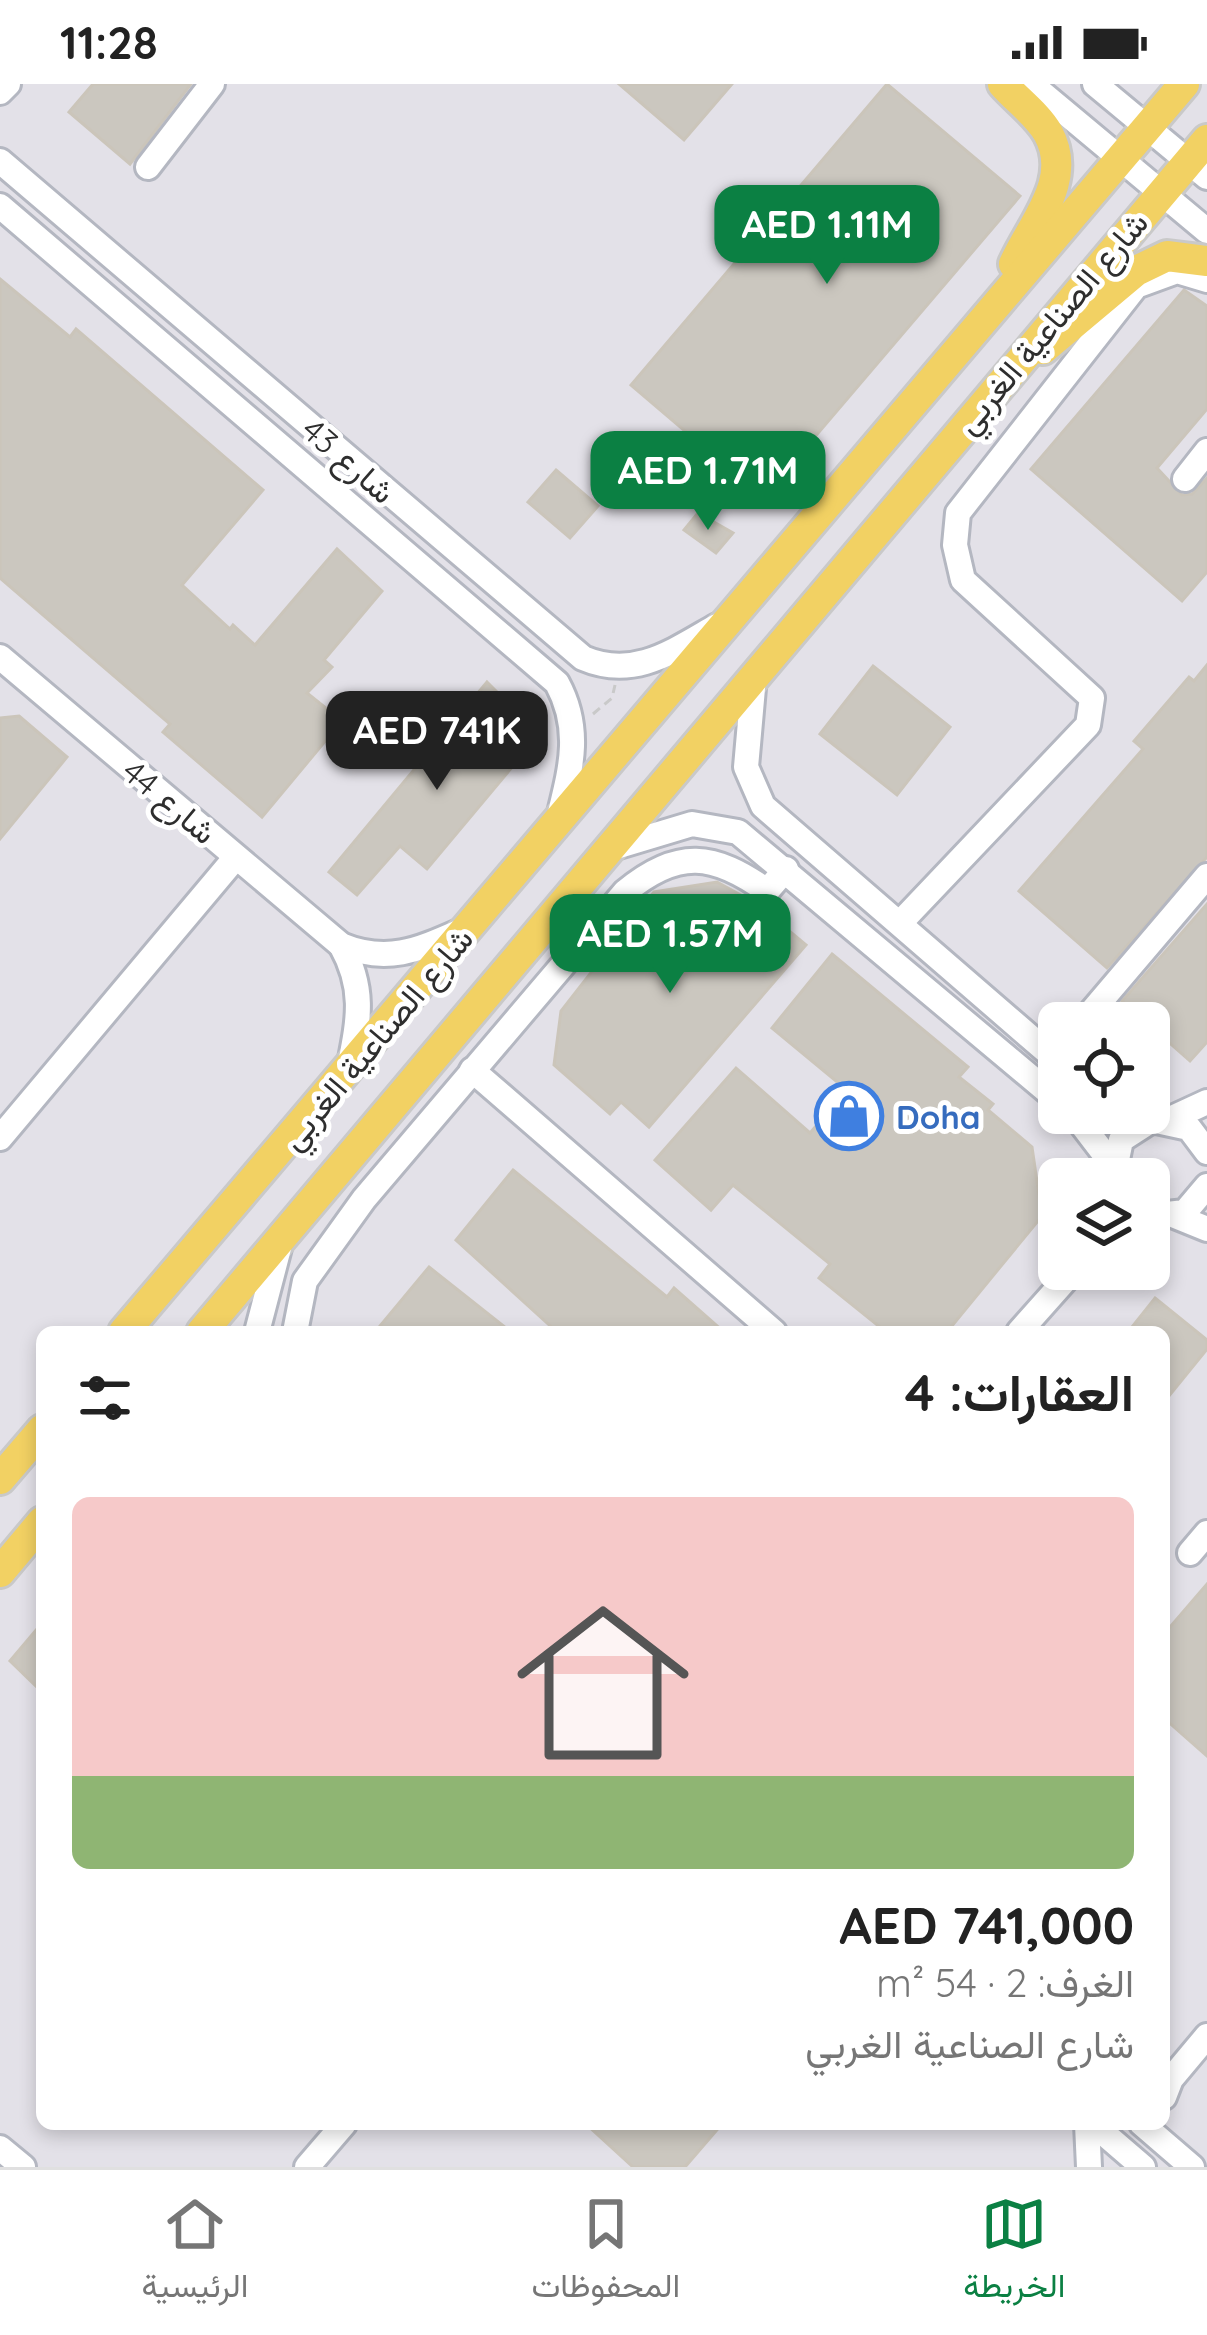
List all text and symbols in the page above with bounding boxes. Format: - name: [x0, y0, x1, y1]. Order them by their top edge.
- text: 11:28: [60, 14, 158, 70]
- pin: AED 1.11M: [690, 185, 964, 287]
- text: AED 1.11M: [741, 199, 913, 248]
- street label: شارع الصناعية الغربي: [946, 202, 1161, 446]
- street label: شارع 43: [292, 408, 404, 514]
- pin: AED 1.71M: [571, 431, 845, 533]
- text: AED 1.71M: [618, 445, 799, 494]
- pin: AED 741K: [313, 691, 561, 793]
- text: AED 741K: [353, 705, 521, 754]
- street label: شارع 44: [113, 750, 225, 854]
- pin: AED 1.57M: [533, 894, 807, 996]
- text: AED 1.57M: [577, 908, 763, 957]
- street label: شارع الصناعية الغربي: [271, 918, 486, 1162]
- map controls: [1038, 1002, 1170, 1290]
- button: locate: [1038, 1002, 1170, 1134]
- shop icon: Doha: [814, 1081, 884, 1151]
- place label: Doha: [896, 1096, 981, 1137]
- button: layers: [1038, 1158, 1170, 1290]
- text: العقارات: 4: [905, 1360, 1134, 1424]
- icon: filters: [72, 1365, 138, 1431]
- icon: home: [495, 1575, 711, 1791]
- text: AED 741,000: [839, 1893, 1134, 1957]
- text: الغرف: 2 · 54 m²: [876, 1958, 1134, 2007]
- text: شارع الصناعية الغربي: [805, 2019, 1134, 2068]
- tab: الرئيسية: [142, 2191, 248, 2315]
- tab: المحفوظات: [531, 2191, 680, 2315]
- tab: الخريطة: [963, 2191, 1065, 2315]

